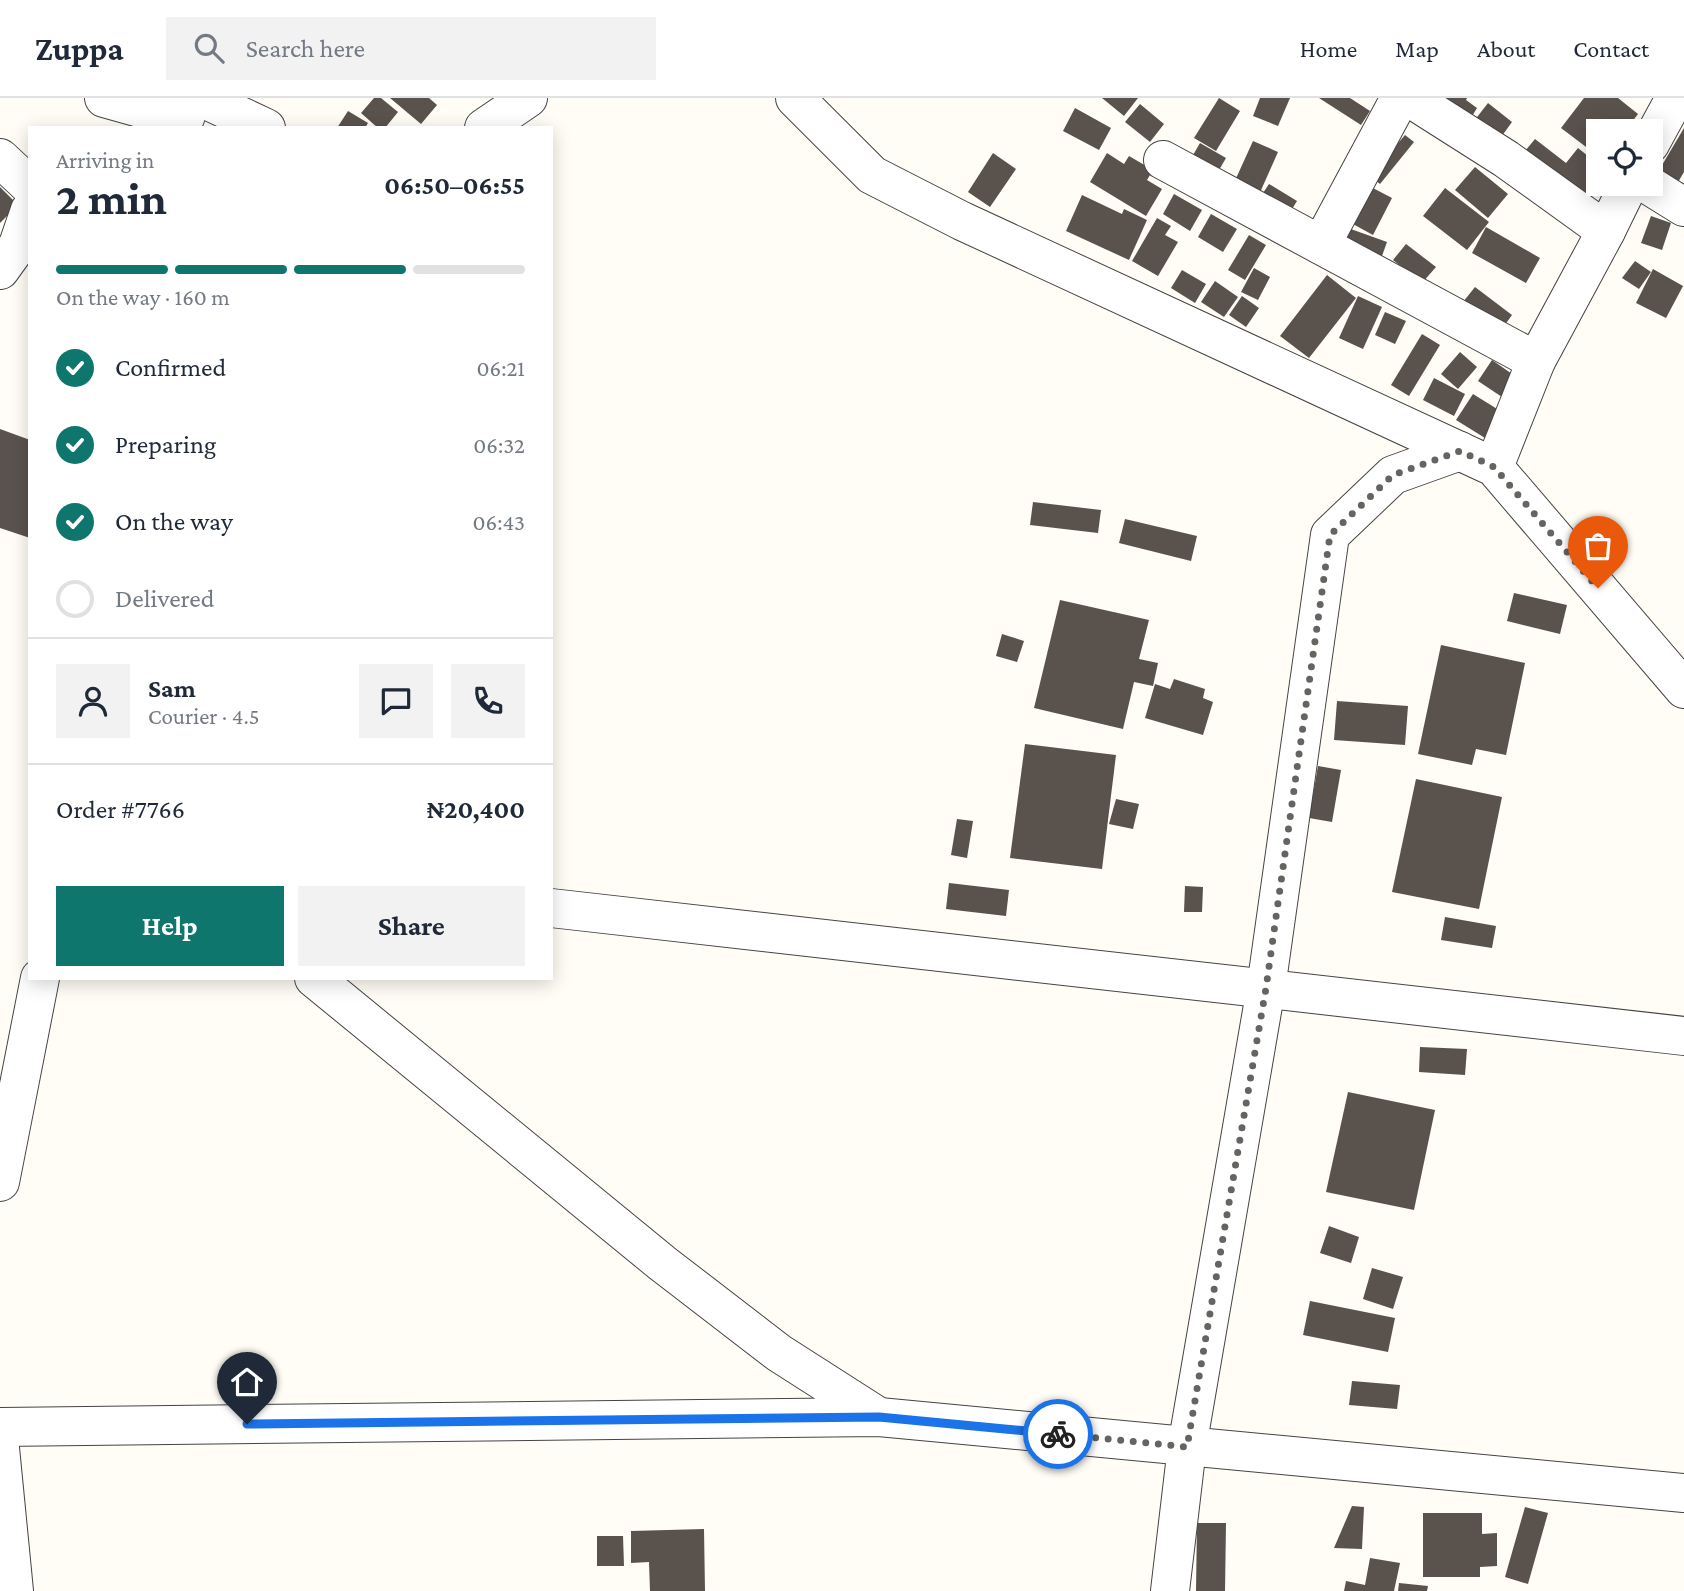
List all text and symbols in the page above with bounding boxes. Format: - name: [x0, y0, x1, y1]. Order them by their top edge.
- search box: [166, 17, 656, 80]
- icon: search: [190, 29, 228, 67]
- text: Zuppa: [35, 30, 124, 67]
- text: Search here: [246, 34, 365, 63]
- text: Home: [1300, 35, 1357, 62]
- text: Map: [1395, 35, 1439, 62]
- text: About: [1477, 35, 1535, 62]
- text: Contact: [1573, 35, 1649, 62]
- map controls: [1586, 119, 1663, 196]
- button: locate: [1586, 119, 1663, 196]
- text: Arriving in: [56, 147, 154, 173]
- text: 06:50–06:55: [384, 171, 525, 200]
- text: 2 min: [56, 173, 167, 224]
- text: On the way · 160 m: [56, 284, 230, 310]
- icon: check: [56, 349, 94, 387]
- text: Confirmed: [115, 353, 226, 382]
- text: 06:21: [476, 355, 525, 381]
- icon: check: [56, 426, 94, 464]
- text: Preparing: [115, 430, 216, 459]
- text: 06:32: [473, 432, 525, 458]
- icon: check: [56, 503, 94, 541]
- text: On the way: [115, 507, 233, 536]
- text: 06:43: [473, 509, 525, 535]
- pin: [1568, 516, 1628, 588]
- icon: bag: [1579, 527, 1617, 565]
- text: Delivered: [115, 584, 214, 613]
- button: person: [56, 664, 130, 738]
- button: chat: [359, 664, 433, 738]
- button: phone: [451, 664, 525, 738]
- text: Sam: [148, 674, 196, 703]
- text: Courier · 4.5: [148, 703, 260, 729]
- text: Order #7766: [56, 795, 185, 824]
- text: ₦20,400: [426, 795, 525, 824]
- button: Help: [56, 886, 284, 966]
- button: Share: [298, 886, 525, 966]
- pin: [217, 1352, 277, 1424]
- icon: home: [228, 1363, 266, 1401]
- courier: [1023, 1399, 1093, 1469]
- icon: bike: [1039, 1415, 1077, 1453]

